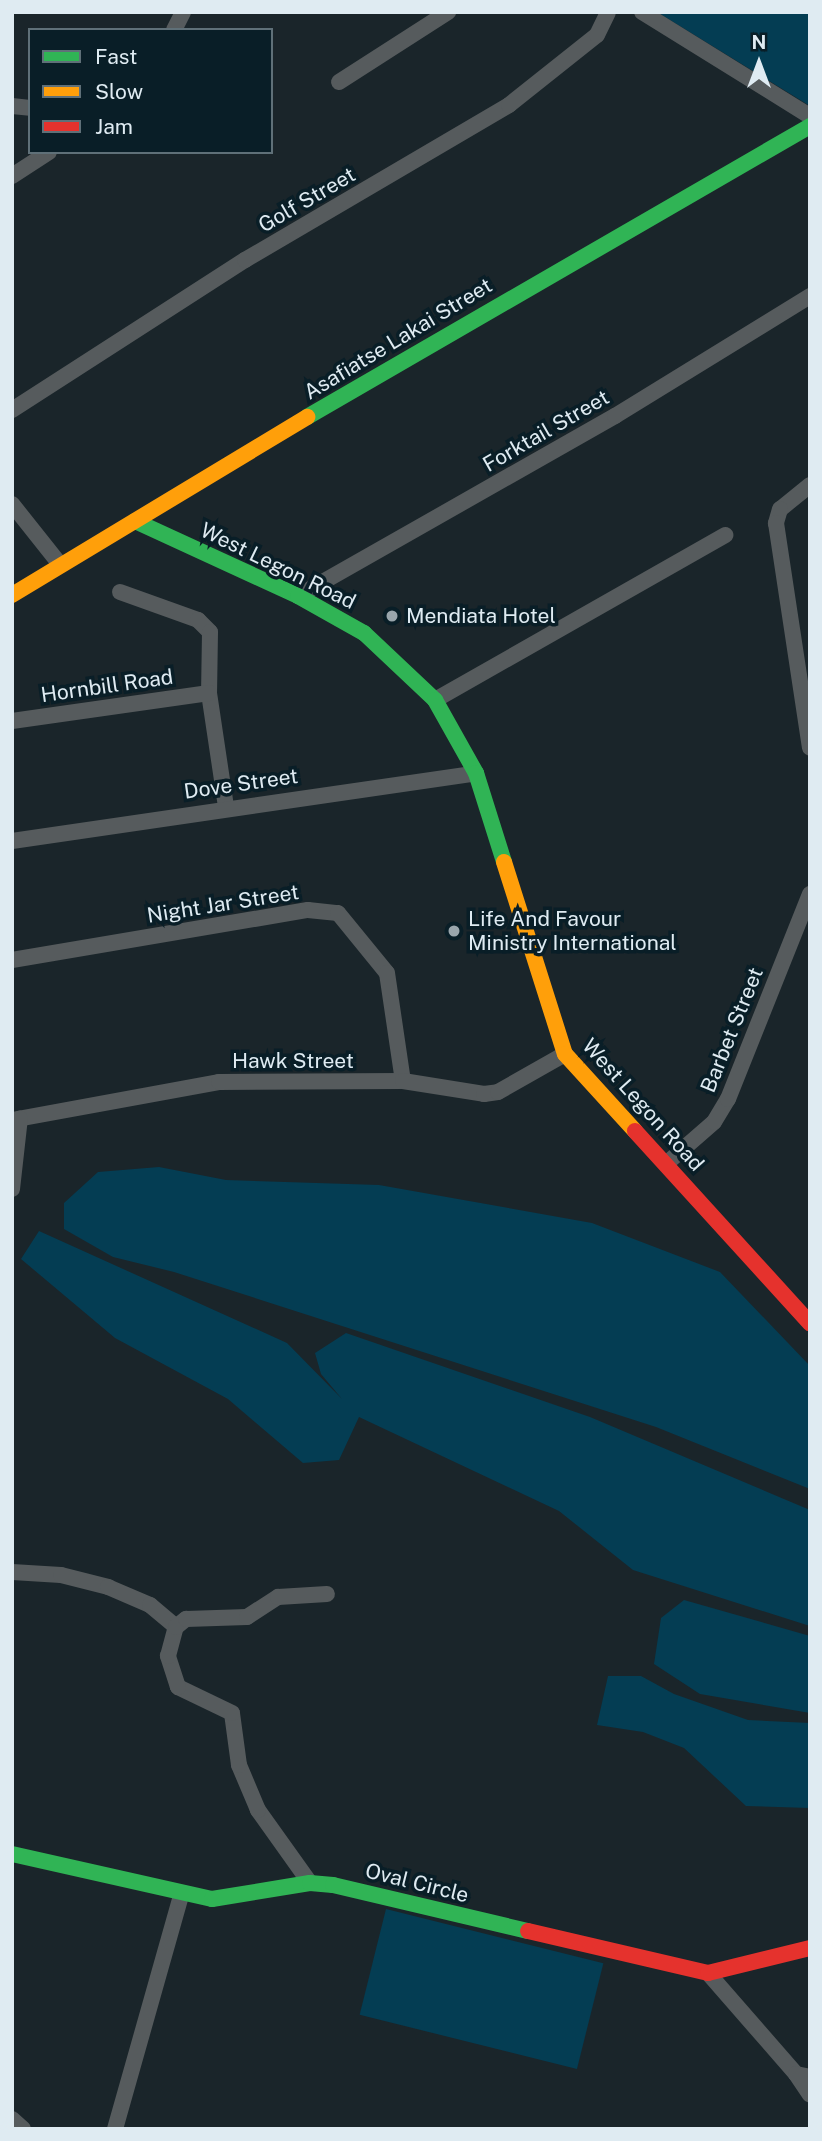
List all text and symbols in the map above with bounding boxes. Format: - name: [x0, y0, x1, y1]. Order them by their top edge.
- legend: [28, 28, 273, 154]
- north arrow: [724, 28, 794, 98]
- text: N: [752, 31, 766, 53]
- text: Fast: [95, 44, 137, 69]
- text: Slow: [95, 79, 143, 104]
- text: Jam: [95, 114, 133, 139]
- street label: Golf Street: [254, 162, 360, 238]
- street label: Asafiatse Lakai Street: [299, 273, 497, 405]
- street label: Forktail Street: [478, 385, 614, 477]
- street label: West Legon Road: [196, 517, 360, 615]
- place label: Mendiata Hotel: [406, 603, 556, 629]
- marker: Mendiata Hotel: [384, 608, 400, 624]
- street label: Hornbill Road: [39, 664, 175, 708]
- street label: Dove Street: [182, 764, 300, 804]
- street label: Night Jar Street: [145, 880, 301, 928]
- place label: Life And Favour Ministry International: [468, 906, 677, 956]
- marker: Life And Favour Ministry International: [446, 923, 462, 939]
- street label: Barbet Street: [696, 964, 768, 1096]
- street label: West Legon Road: [577, 1034, 709, 1176]
- street label: Hawk Street: [232, 1048, 354, 1074]
- street label: Oval Circle: [363, 1858, 471, 1908]

